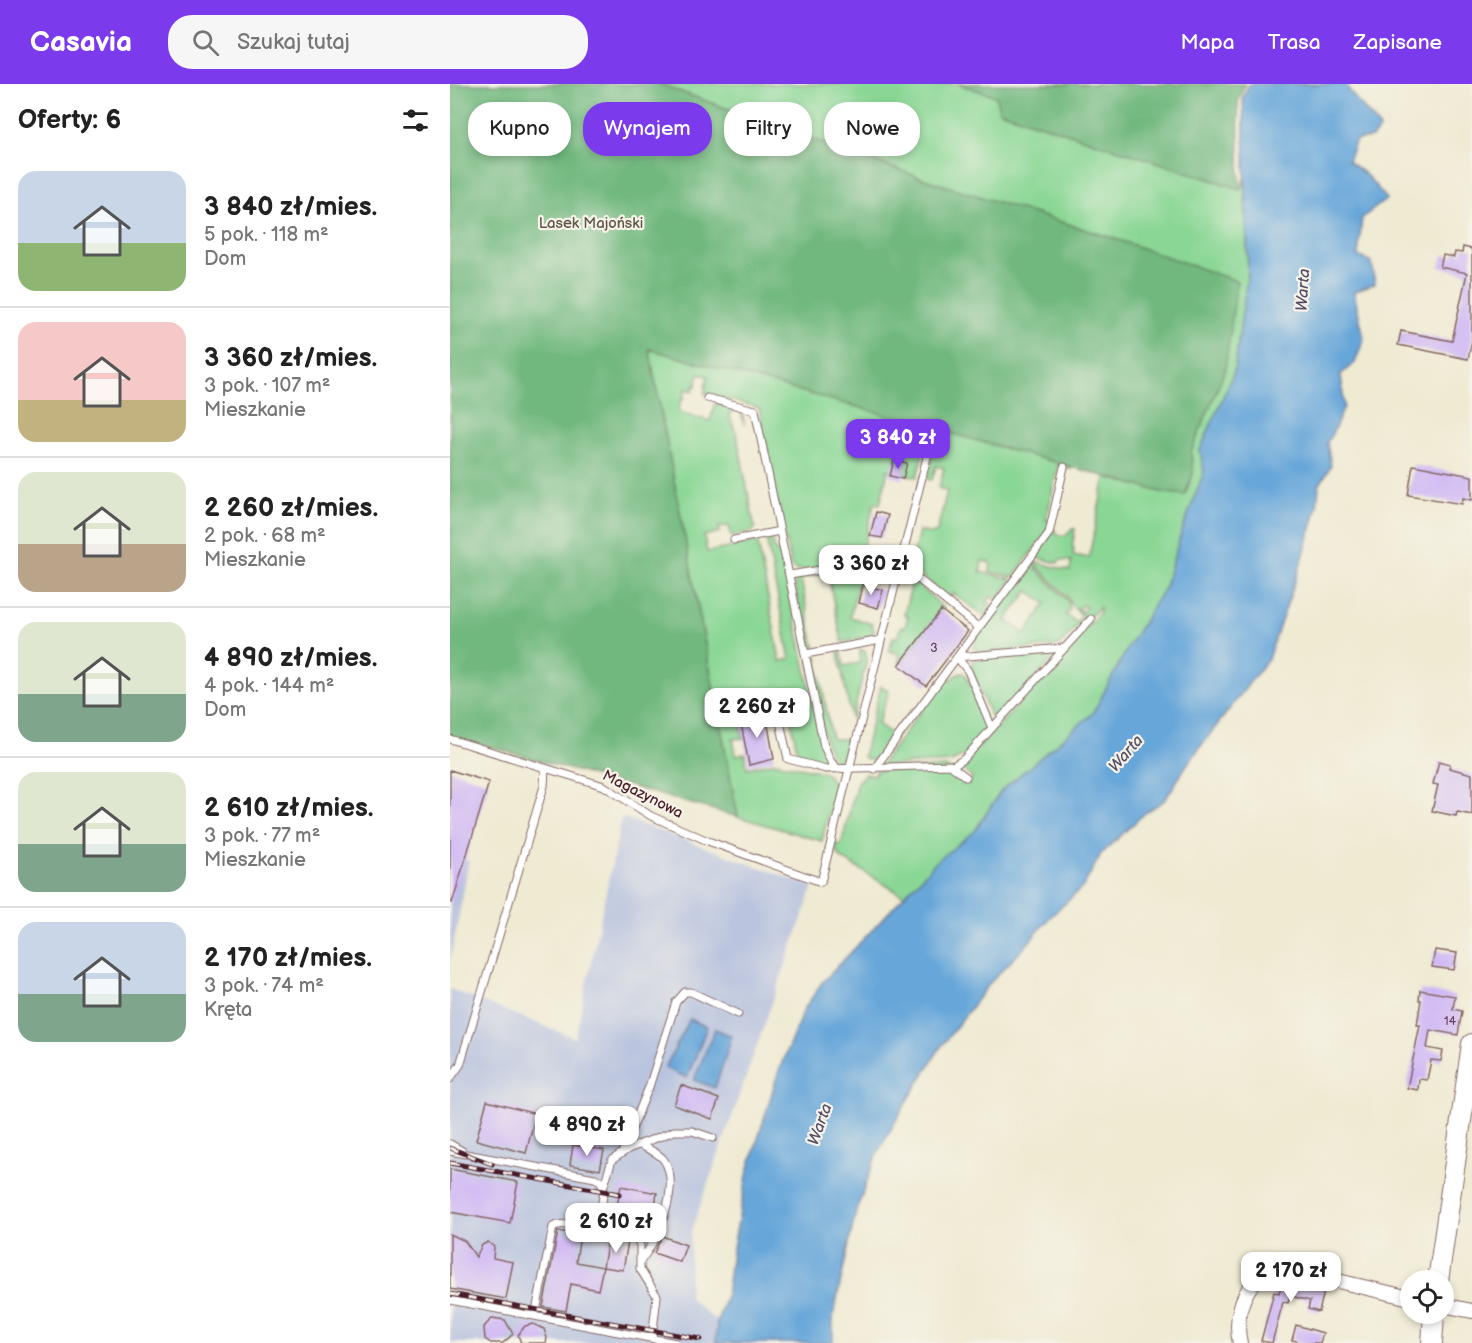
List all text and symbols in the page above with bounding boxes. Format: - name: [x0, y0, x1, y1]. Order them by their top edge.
- search box: [168, 15, 588, 69]
- text: Casavia: [30, 26, 132, 59]
- icon: search: [189, 26, 222, 59]
- text: Szukaj tutaj: [237, 29, 350, 56]
- text: Mapa: [1181, 30, 1235, 55]
- text: Trasa: [1268, 30, 1321, 55]
- text: Zapisane: [1354, 30, 1442, 55]
- chip: Kupno: [468, 102, 571, 156]
- chip: Wynajem: [583, 102, 712, 156]
- chip: Filtry: [724, 102, 812, 156]
- chip: Nowe: [824, 102, 920, 156]
- icon: filters: [399, 104, 432, 137]
- text: Oferty: 6: [18, 105, 121, 136]
- text: 3 840 zł/mies.: [204, 192, 377, 223]
- icon: home: [66, 195, 138, 267]
- park label: Lasek Majoński: [539, 214, 643, 233]
- text: 5 pok. · 118 m²: [204, 223, 329, 247]
- text: Dom: [204, 247, 246, 271]
- water label: Warta: [1293, 268, 1314, 312]
- text: 3 360 zł/mies.: [204, 343, 377, 374]
- icon: home: [66, 346, 138, 418]
- text: 3 pok. · 107 m²: [204, 374, 331, 398]
- text: Mieszkanie: [204, 398, 306, 422]
- pin: 3 840 zł: [836, 419, 960, 470]
- text: 3 840 zł: [860, 426, 936, 450]
- text: 2 260 zł/mies.: [204, 493, 378, 524]
- icon: home: [66, 496, 138, 568]
- text: 2 pok. · 68 m²: [204, 524, 326, 548]
- pin: 3 360 zł: [809, 545, 933, 596]
- text: Mieszkanie: [204, 548, 306, 572]
- text: 3 360 zł: [833, 552, 909, 576]
- house number: 3: [930, 641, 938, 656]
- text: 4 890 zł/mies.: [204, 643, 377, 674]
- icon: home: [66, 646, 138, 718]
- text: 4 pok. · 144 m²: [204, 674, 334, 698]
- pin: 2 260 zł: [695, 688, 819, 739]
- text: 2 260 zł: [719, 695, 795, 719]
- text: Dom: [204, 698, 246, 722]
- water label: Warta: [1105, 732, 1147, 776]
- street label: Magazynowa: [599, 766, 686, 823]
- text: 2 610 zł/mies.: [204, 793, 373, 824]
- icon: home: [66, 796, 138, 868]
- text: 3 pok. · 77 m²: [204, 824, 320, 848]
- text: Mieszkanie: [204, 848, 306, 872]
- text: 2 170 zł/mies.: [204, 943, 372, 974]
- icon: home: [66, 946, 138, 1018]
- text: 3 pok. · 74 m²: [204, 974, 324, 998]
- text: Kręta: [204, 998, 252, 1022]
- house number: 14: [1444, 1014, 1457, 1029]
- water label: Warta: [804, 1101, 837, 1148]
- pin: 4 890 zł: [525, 1106, 649, 1157]
- text: 4 890 zł: [549, 1113, 625, 1137]
- pin: 2 610 zł: [554, 1203, 678, 1254]
- text: 2 610 zł: [579, 1210, 653, 1234]
- pin: 2 170 zł: [1229, 1252, 1353, 1303]
- text: 2 170 zł: [1255, 1259, 1327, 1283]
- map controls: [1400, 1270, 1454, 1324]
- button: locate: [1400, 1270, 1454, 1324]

